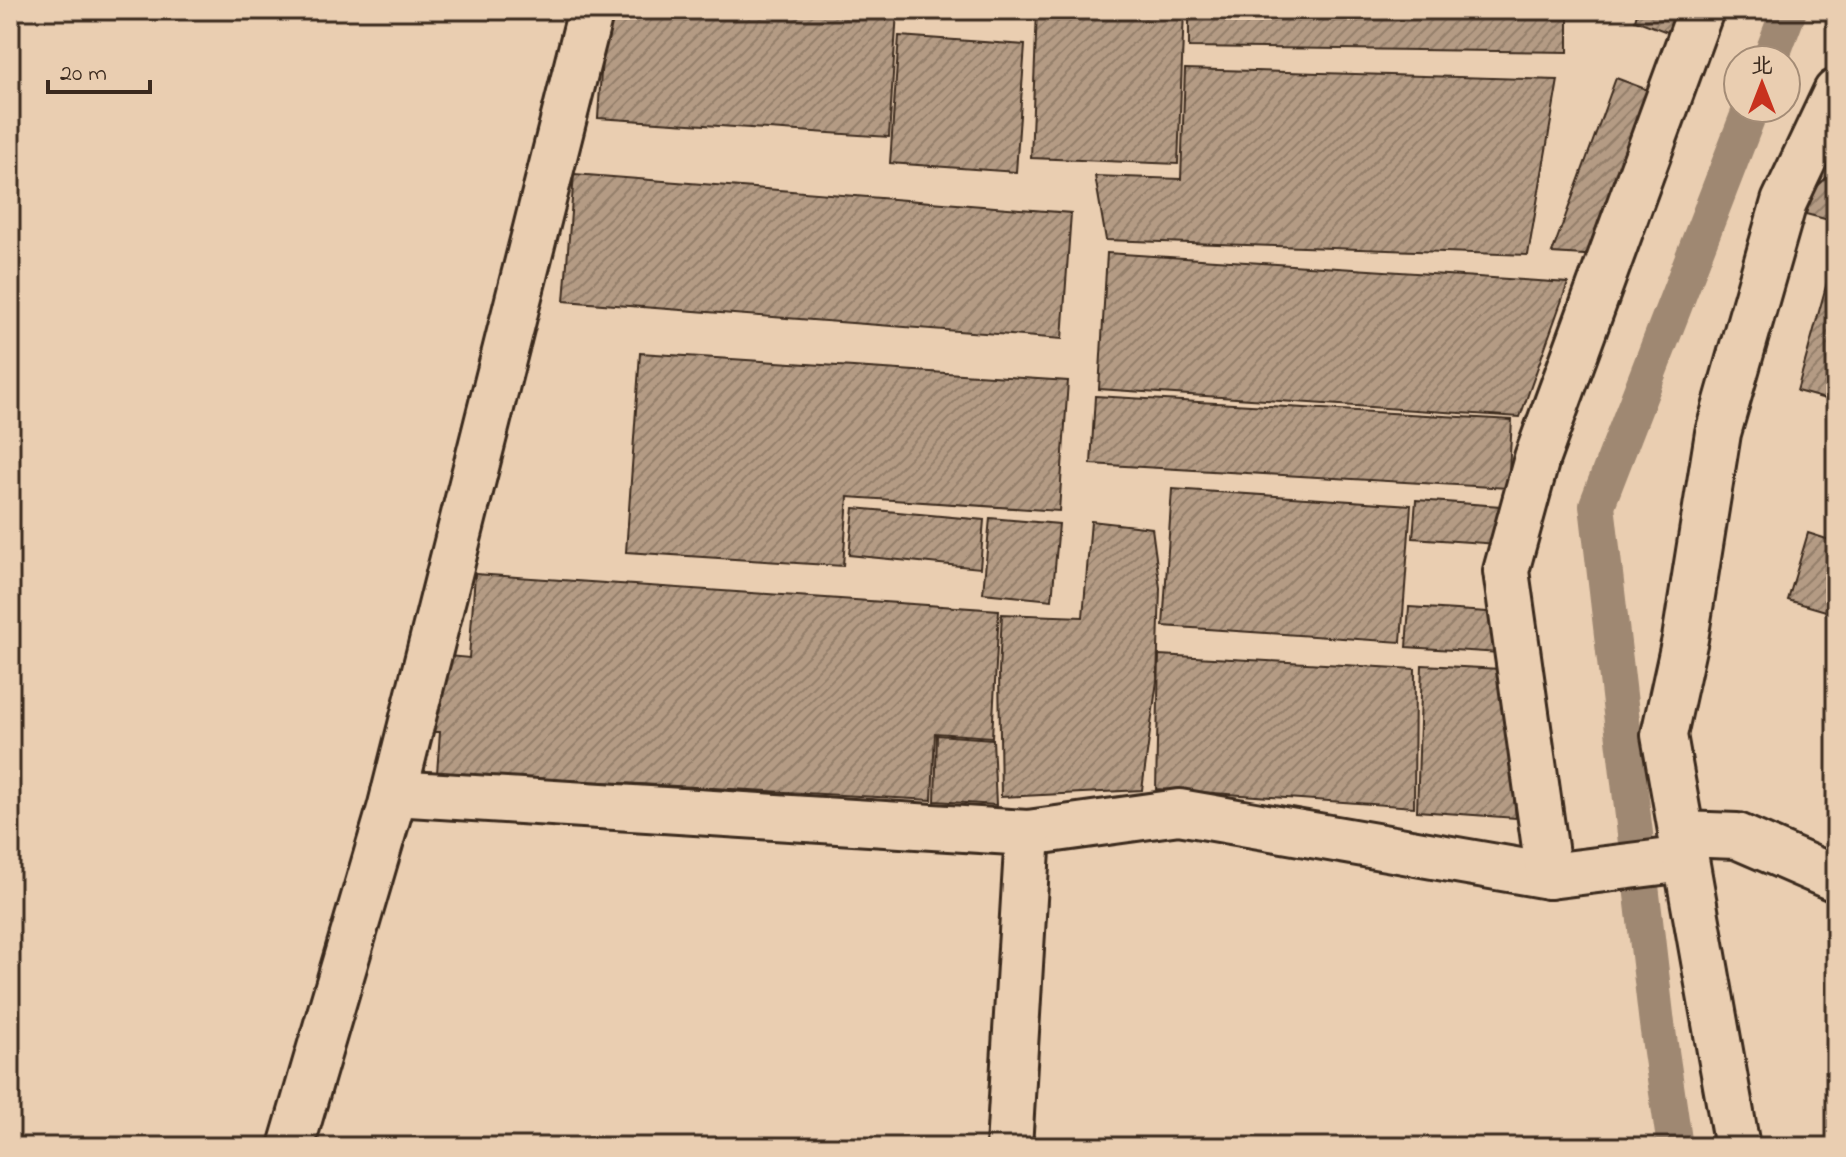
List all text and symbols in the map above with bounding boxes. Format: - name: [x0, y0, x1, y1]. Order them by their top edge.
- scale bar: [48, 44, 150, 94]
- north arrow: [1722, 44, 1802, 124]
- text: 北: [1751, 51, 1773, 83]
- text: 20 m: [60, 57, 107, 92]

